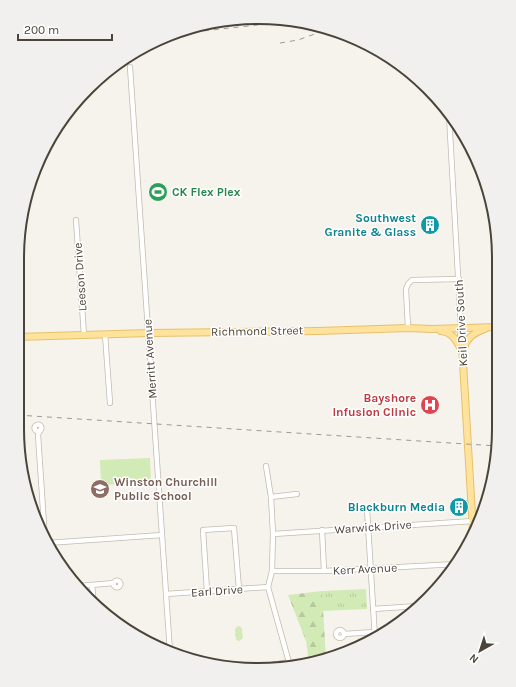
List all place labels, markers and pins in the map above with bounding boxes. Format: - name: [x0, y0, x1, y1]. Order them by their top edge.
- sports icon: CK Flex Plex: [147, 181, 169, 203]
- place label: CK Flex Plex: [172, 185, 241, 199]
- place label: Southwest Granite & Glass: [325, 211, 416, 239]
- building icon: Southwest Granite & Glass: [419, 214, 441, 236]
- place label: Bayshore Infusion Clinic: [332, 391, 416, 419]
- hospital icon: Bayshore Infusion Clinic: [419, 394, 441, 416]
- place label: Winston Churchill Public School: [114, 475, 218, 503]
- school or university icon: Winston Churchill Public School: [89, 478, 111, 500]
- building icon: Blackburn Media: [448, 496, 470, 518]
- place label: Blackburn Media: [348, 500, 445, 514]

